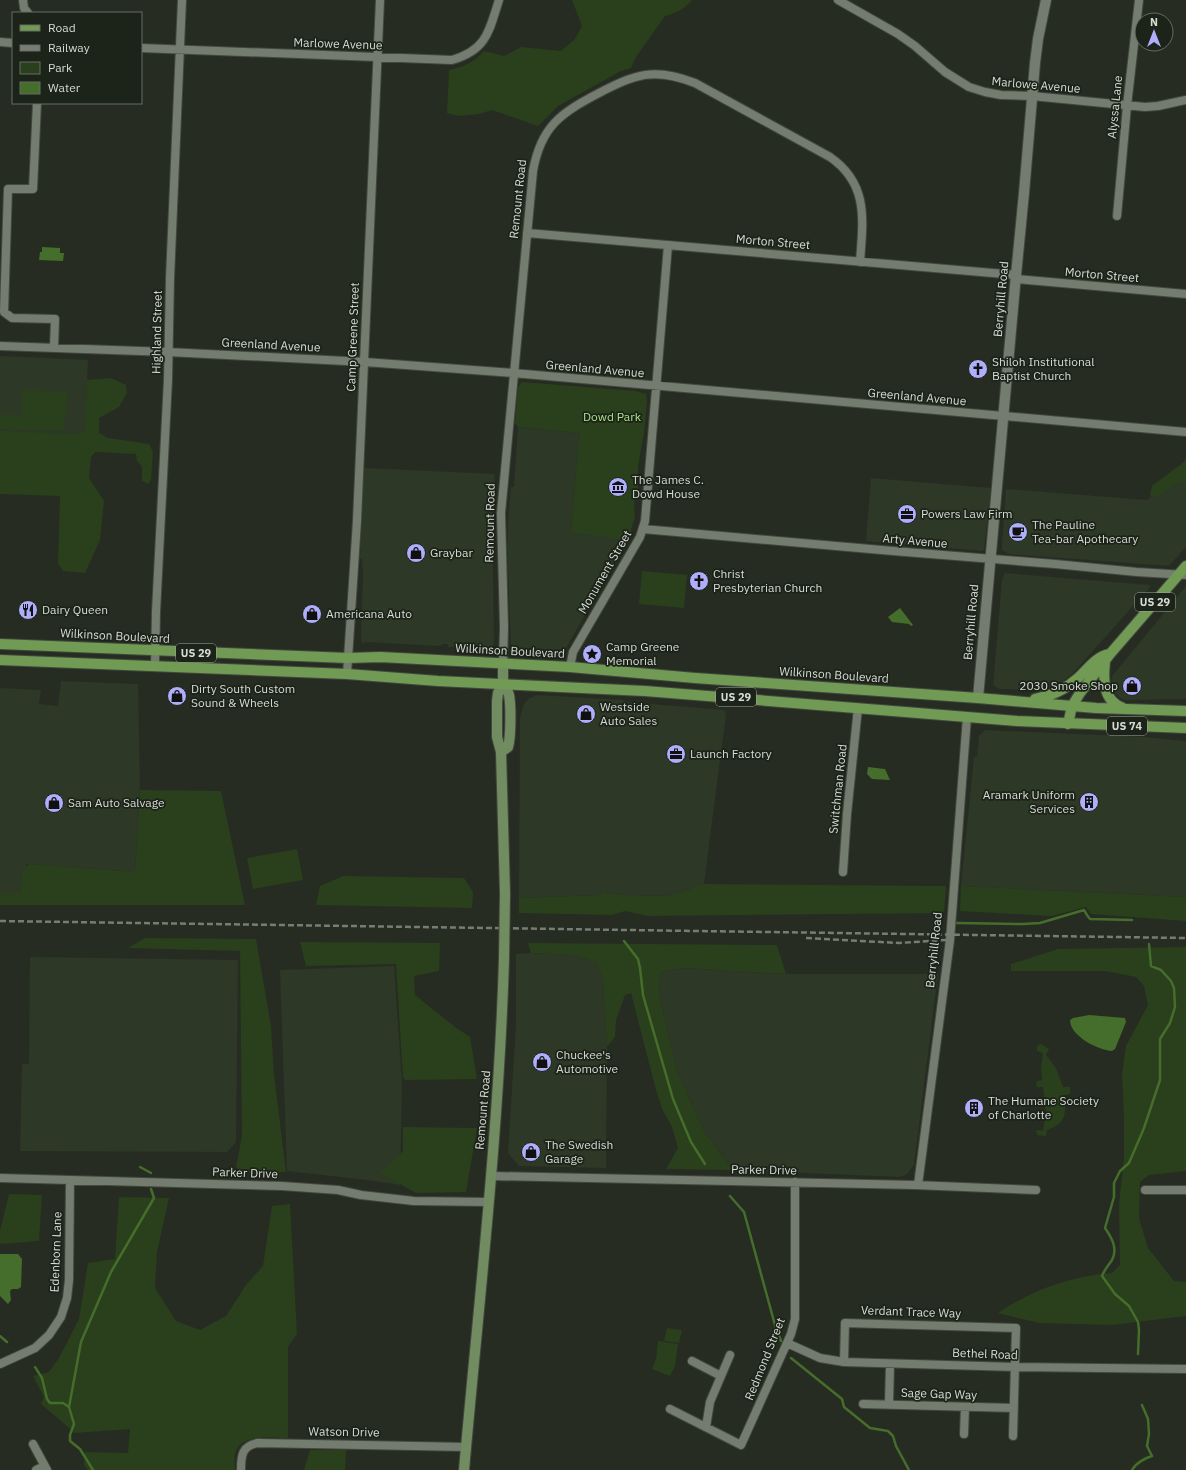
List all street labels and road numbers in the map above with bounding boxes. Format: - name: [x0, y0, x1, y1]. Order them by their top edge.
- street label: Marlowe Avenue: [293, 34, 383, 53]
- street label: Marlowe Avenue: [991, 73, 1082, 96]
- street label: Alyssa Lane: [1104, 74, 1125, 139]
- street label: Remount Road: [506, 159, 529, 239]
- street label: Morton Street: [735, 231, 811, 252]
- street label: Berryhill Road: [990, 260, 1011, 337]
- street label: Morton Street: [1064, 264, 1140, 285]
- street label: Camp Greene Street: [343, 282, 362, 392]
- street label: Highland Street: [148, 290, 165, 374]
- street label: Greenland Avenue: [221, 334, 321, 355]
- street label: Greenland Avenue: [545, 357, 645, 380]
- street label: Greenland Avenue: [867, 385, 967, 408]
- street label: Remount Road: [481, 483, 498, 563]
- street label: Monument Street: [575, 527, 635, 616]
- street label: Arty Avenue: [882, 530, 949, 551]
- street label: Berryhill Road: [960, 583, 981, 660]
- road number: US 29: [1135, 593, 1175, 611]
- street label: Wilkinson Boulevard: [60, 625, 170, 646]
- street label: Wilkinson Boulevard: [455, 640, 565, 661]
- road number: US 29: [176, 644, 216, 662]
- street label: Wilkinson Boulevard: [779, 663, 889, 686]
- road number: US 29: [716, 688, 756, 706]
- road number: US 74: [1107, 717, 1147, 735]
- street label: Switchman Road: [825, 743, 850, 835]
- street label: Berryhill Road: [922, 911, 945, 989]
- street label: Remount Road: [472, 1070, 493, 1150]
- street label: Parker Drive: [731, 1161, 797, 1178]
- street label: Parker Drive: [212, 1164, 279, 1181]
- street label: Edenborn Lane: [47, 1211, 64, 1293]
- street label: Verdant Trace Way: [861, 1302, 961, 1321]
- street label: Redmond Street: [741, 1315, 788, 1402]
- street label: Bethel Road: [952, 1345, 1018, 1362]
- street label: Sage Gap Way: [901, 1385, 978, 1402]
- street label: Watson Drive: [308, 1423, 380, 1440]

